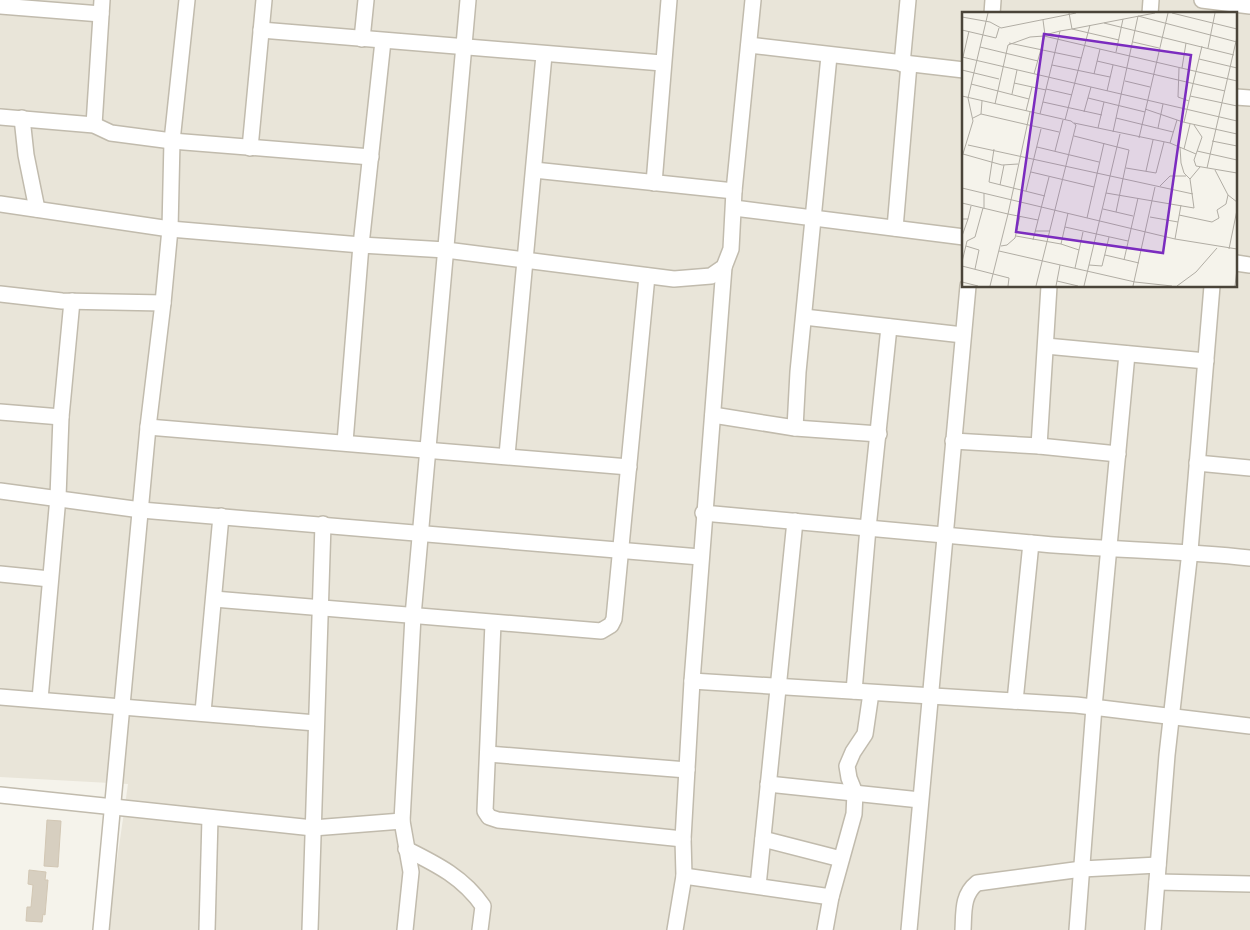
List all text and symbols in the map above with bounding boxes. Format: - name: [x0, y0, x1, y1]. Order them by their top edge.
- inset map: [962, 12, 1238, 288]

